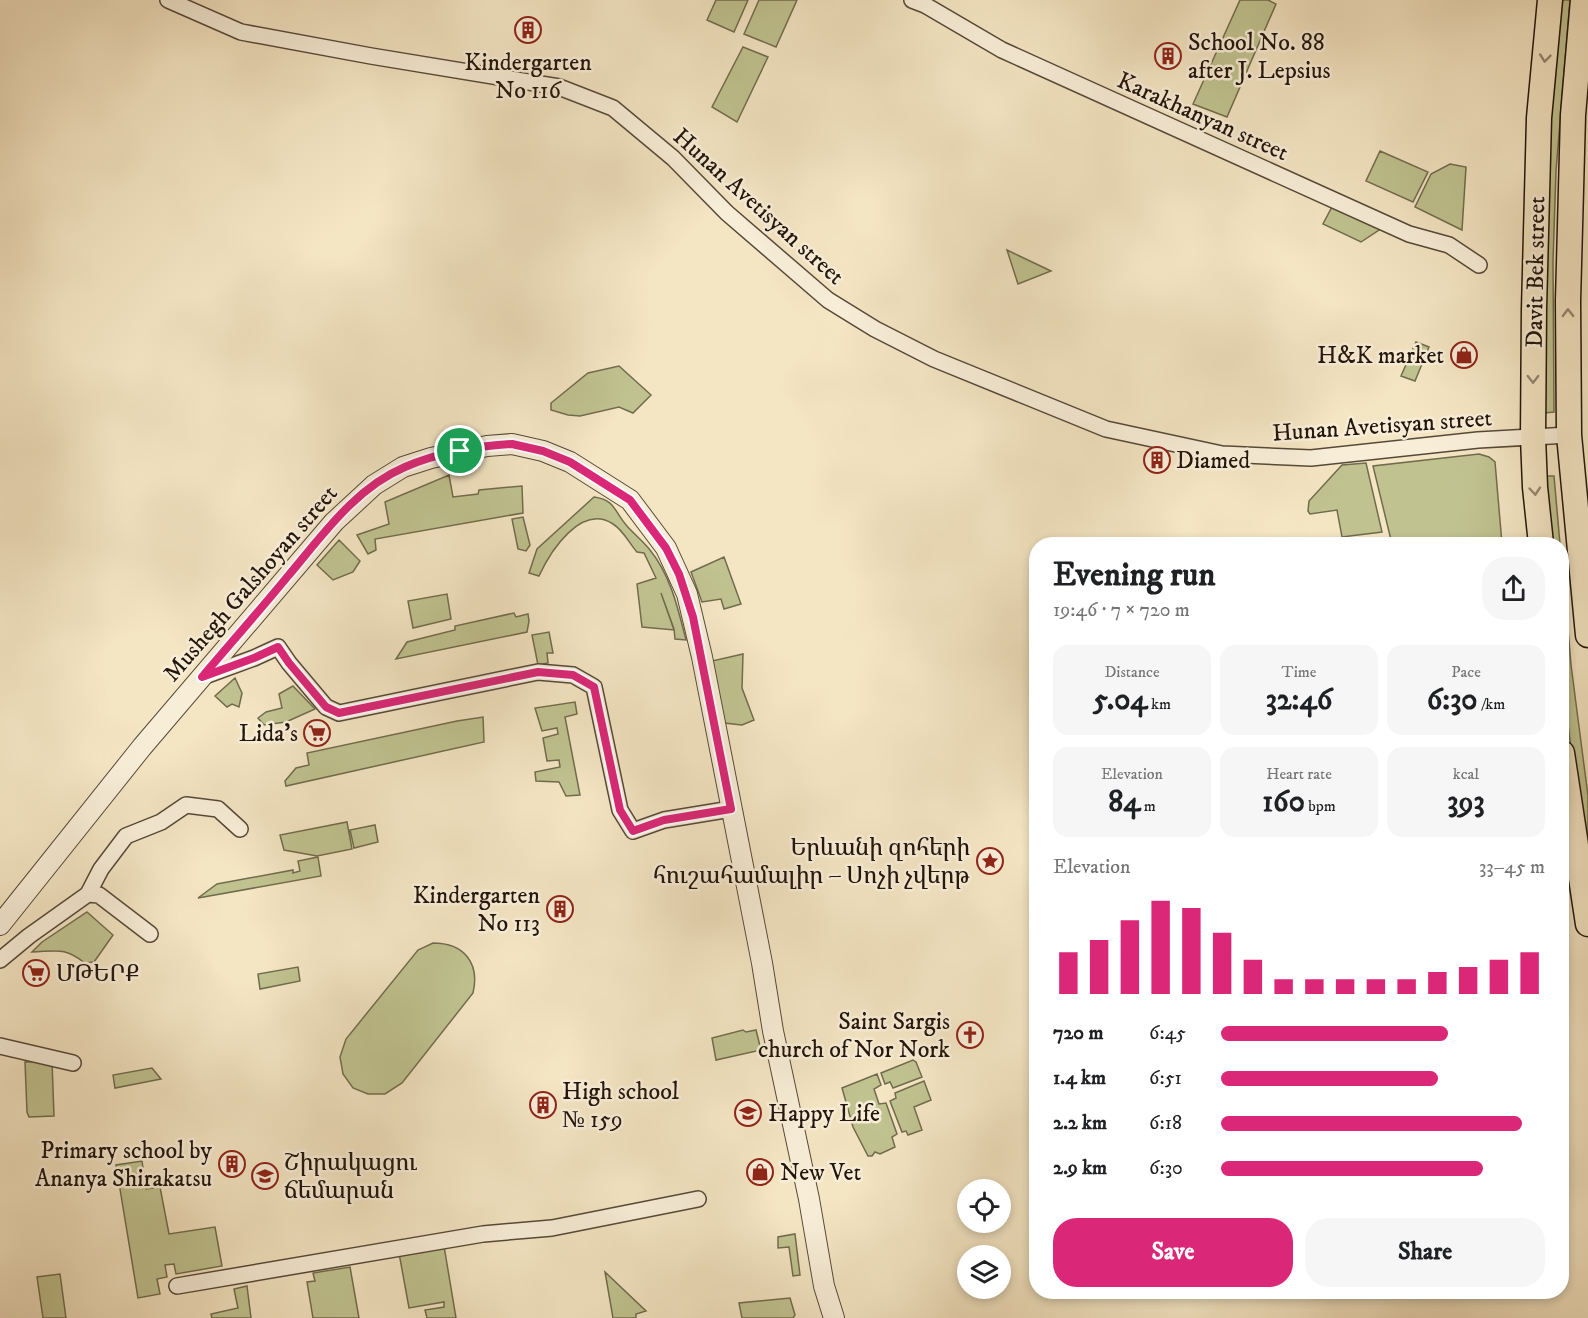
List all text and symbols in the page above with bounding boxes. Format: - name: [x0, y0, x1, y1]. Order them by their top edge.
- building icon: Kindergarten No 116: [513, 15, 543, 45]
- place label: School No. 88 after J. Lepsius: [1188, 28, 1331, 86]
- building icon: School No. 88 after J. Lepsius: [1153, 41, 1183, 71]
- place label: Kindergarten No 116: [464, 48, 592, 106]
- one-way arrow: [1539, 54, 1552, 63]
- street label: Karakhanyan street: [1112, 66, 1293, 168]
- street label: Hunan Avetisyan street: [666, 122, 850, 292]
- street label: Davit Bek street: [1520, 196, 1552, 348]
- one-way arrow: [1562, 309, 1574, 318]
- shop icon: H&K market: [1449, 340, 1479, 370]
- place label: H&K market: [1317, 341, 1444, 371]
- one-way arrow: [1527, 374, 1539, 383]
- street label: Hunan Avetisyan street: [1271, 403, 1493, 449]
- pin: [434, 425, 485, 476]
- icon: arrive: [443, 434, 476, 467]
- building icon: Diamed: [1142, 445, 1172, 475]
- place label: Diamed: [1176, 446, 1250, 476]
- street label: Mushegh Galshoyan street: [157, 479, 345, 688]
- one-way arrow: [1529, 487, 1542, 496]
- text: Evening run: [1053, 555, 1215, 596]
- button: share: [1482, 557, 1545, 620]
- text: 19:46 · 7 × 720 m: [1053, 598, 1190, 623]
- text: Distance: [1104, 662, 1160, 682]
- text: Time: [1282, 662, 1316, 682]
- text: Pace: [1451, 662, 1481, 682]
- text: 5.04: [1093, 682, 1148, 719]
- text: 32:46: [1266, 682, 1332, 719]
- text: 6:30: [1427, 682, 1478, 719]
- text: km: [1148, 694, 1171, 714]
- text: /km: [1478, 694, 1505, 714]
- supermarket icon: Lida's: [302, 718, 332, 748]
- place label: Lida's: [239, 719, 298, 749]
- text: Elevation: [1101, 764, 1163, 784]
- text: Heart rate: [1266, 764, 1332, 784]
- text: kcal: [1453, 764, 1479, 784]
- text: 84: [1108, 784, 1140, 821]
- text: 160: [1262, 784, 1305, 821]
- text: 393: [1447, 784, 1485, 821]
- text: m: [1140, 796, 1156, 816]
- text: bpm: [1305, 796, 1336, 816]
- place label: Երևանի զոհերի հուշահամալիր – Սոչի չվերթ: [653, 833, 970, 891]
- place icon: Երևանի զոհերի հուշահամալիր – Սոչի չվերթ: [975, 846, 1005, 876]
- text: Elevation: [1053, 855, 1130, 880]
- text: 33–45 m: [1479, 855, 1545, 880]
- place label: Kindergarten No 113: [413, 881, 540, 939]
- building icon: Kindergarten No 113: [545, 894, 575, 924]
- supermarket icon: ՄԹԵՐՔ: [21, 958, 51, 988]
- place label: ՄԹԵՐՔ: [56, 959, 139, 989]
- place label: Saint Sargis church of Nor Nork: [758, 1007, 950, 1065]
- church icon: Saint Sargis church of Nor Nork: [955, 1020, 985, 1050]
- text: 720 m: [1053, 1021, 1103, 1046]
- text: 6:45: [1149, 1021, 1186, 1046]
- text: 1.4 km: [1053, 1066, 1106, 1091]
- text: 6:51: [1149, 1066, 1182, 1091]
- place label: High school № 159: [562, 1077, 680, 1135]
- building icon: High school № 159: [528, 1090, 558, 1120]
- school or university icon: Happy Life: [733, 1098, 763, 1128]
- place label: Happy Life: [768, 1099, 880, 1129]
- text: 2.2 km: [1053, 1111, 1107, 1136]
- text: 6:18: [1149, 1111, 1182, 1136]
- place label: Primary school by Ananya Shirakatsu: [35, 1136, 213, 1194]
- place label: Շիրակացու ճեմարան: [284, 1148, 417, 1206]
- building icon: Primary school by Ananya Shirakatsu: [217, 1149, 247, 1179]
- text: 2.9 km: [1053, 1156, 1107, 1181]
- text: 6:30: [1149, 1156, 1183, 1181]
- shop icon: New Vet: [745, 1157, 775, 1187]
- place label: New Vet: [780, 1158, 861, 1188]
- school or university icon: Շիրակացու ճեմարան: [250, 1161, 280, 1191]
- map controls: [957, 1179, 1011, 1299]
- button: locate: [957, 1179, 1011, 1233]
- button: Save: [1053, 1218, 1293, 1287]
- button: Share: [1305, 1218, 1545, 1287]
- button: layers: [957, 1245, 1011, 1299]

